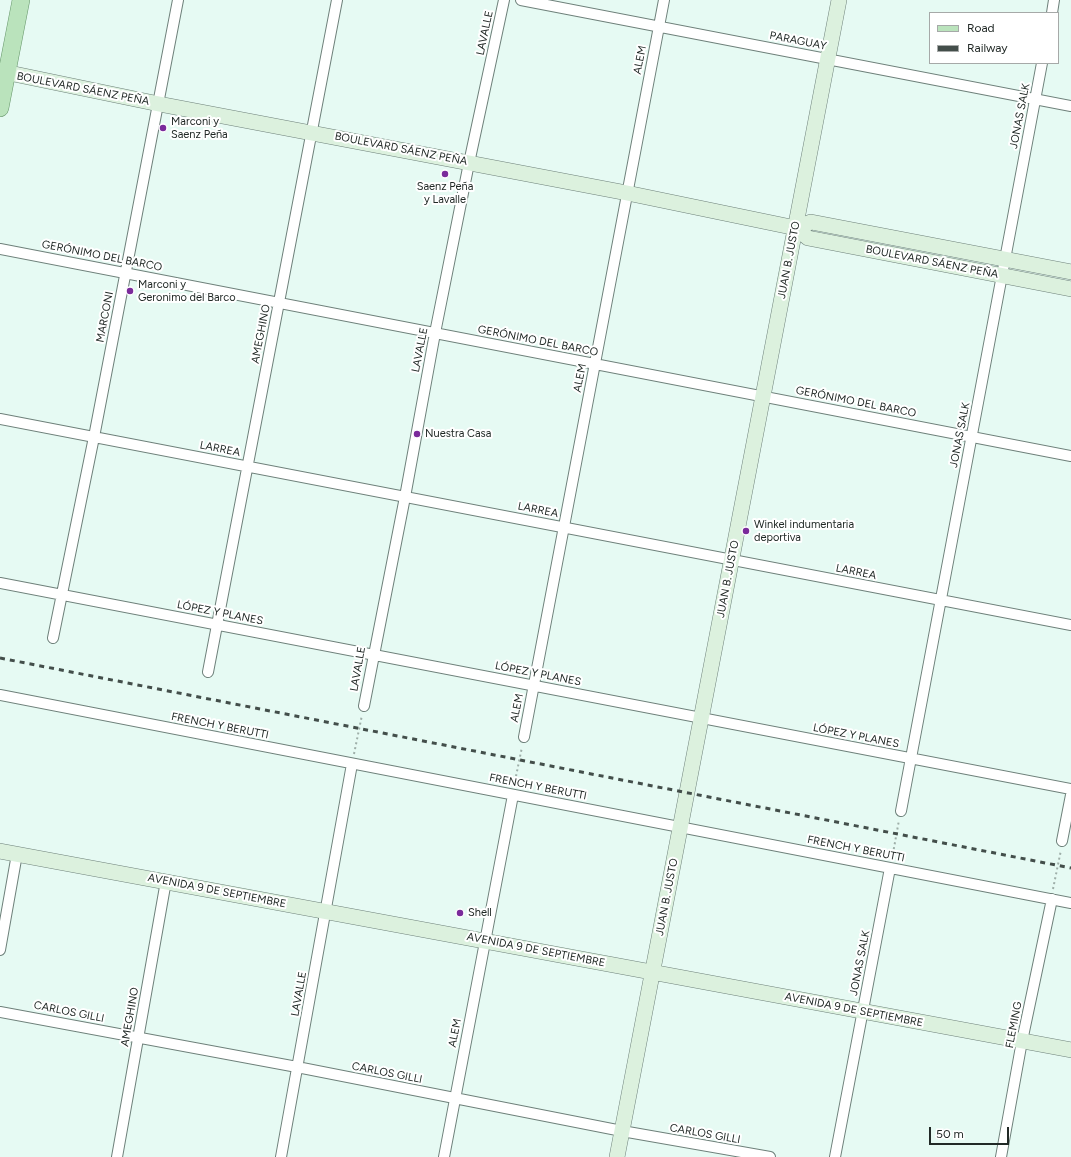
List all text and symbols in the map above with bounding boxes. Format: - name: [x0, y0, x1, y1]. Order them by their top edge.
- street label: LAVALLE: [474, 10, 496, 56]
- legend: [929, 12, 1059, 64]
- text: Road: [967, 21, 995, 35]
- street label: PARAGUAY: [768, 29, 828, 53]
- text: Railway: [967, 41, 1008, 55]
- street label: ALEM: [631, 45, 649, 75]
- street label: BOULEVARD SÁENZ PEÑA: [16, 70, 150, 108]
- street label: JONAS SALK: [1007, 82, 1033, 150]
- place label: Marconi y Saenz Peña: [171, 115, 228, 141]
- marker: Marconi y Saenz Peña: [158, 123, 168, 133]
- street label: BOULEVARD SÁENZ PEÑA: [334, 130, 468, 168]
- marker: Saenz Peña y Lavalle: [440, 169, 450, 179]
- place label: Saenz Peña y Lavalle: [417, 180, 473, 206]
- street label: JUAN B. JUSTO: [775, 220, 803, 300]
- street label: GERÓNIMO DEL BARCO: [41, 238, 163, 274]
- street label: BOULEVARD SÁENZ PEÑA: [865, 243, 999, 281]
- place label: Marconi y Geronimo del Barco: [138, 278, 236, 304]
- marker: Marconi y Geronimo del Barco: [125, 286, 135, 296]
- street label: MARCONI: [94, 290, 116, 344]
- street label: AMEGHINO: [249, 303, 273, 365]
- street label: GERÓNIMO DEL BARCO: [477, 323, 599, 359]
- street label: LAVALLE: [409, 327, 431, 373]
- street label: ALEM: [571, 363, 589, 393]
- street label: GERÓNIMO DEL BARCO: [795, 384, 917, 420]
- street label: JONAS SALK: [947, 401, 973, 469]
- place label: Nuestra Casa: [425, 427, 491, 441]
- marker: Nuestra Casa: [412, 429, 422, 439]
- street label: LARREA: [199, 439, 241, 459]
- street label: LARREA: [517, 500, 559, 520]
- place label: Winkel indumentaria deportiva: [754, 518, 854, 544]
- marker: Winkel indumentaria deportiva: [741, 526, 751, 536]
- street label: JUAN B. JUSTO: [714, 539, 742, 619]
- street label: LARREA: [835, 562, 877, 582]
- street label: LÓPEZ Y PLANES: [176, 598, 264, 628]
- street label: LAVALLE: [348, 646, 368, 692]
- street label: LÓPEZ Y PLANES: [494, 659, 582, 689]
- street label: ALEM: [508, 693, 526, 723]
- street label: FRENCH Y BERUTTI: [170, 710, 270, 742]
- street label: LÓPEZ Y PLANES: [812, 721, 900, 751]
- street label: FRENCH Y BERUTTI: [488, 771, 588, 803]
- street label: FRENCH Y BERUTTI: [806, 833, 906, 865]
- street label: JUAN B. JUSTO: [653, 857, 681, 937]
- street label: AVENIDA 9 DE SEPTIEMBRE: [147, 871, 287, 911]
- place label: Shell: [468, 906, 492, 920]
- marker: Shell: [455, 908, 465, 918]
- street label: JONAS SALK: [847, 929, 873, 997]
- street label: AVENIDA 9 DE SEPTIEMBRE: [466, 930, 606, 970]
- street label: LAVALLE: [289, 971, 309, 1017]
- street label: AMEGHINO: [118, 986, 142, 1048]
- street label: AVENIDA 9 DE SEPTIEMBRE: [784, 990, 924, 1030]
- street label: CARLOS GILLI: [33, 999, 105, 1025]
- street label: FLEMING: [1003, 1000, 1025, 1050]
- street label: ALEM: [446, 1018, 464, 1048]
- street label: CARLOS GILLI: [351, 1060, 423, 1086]
- scale bar: [931, 1119, 1011, 1145]
- street label: CARLOS GILLI: [669, 1121, 741, 1147]
- text: 50 m: [936, 1127, 964, 1141]

